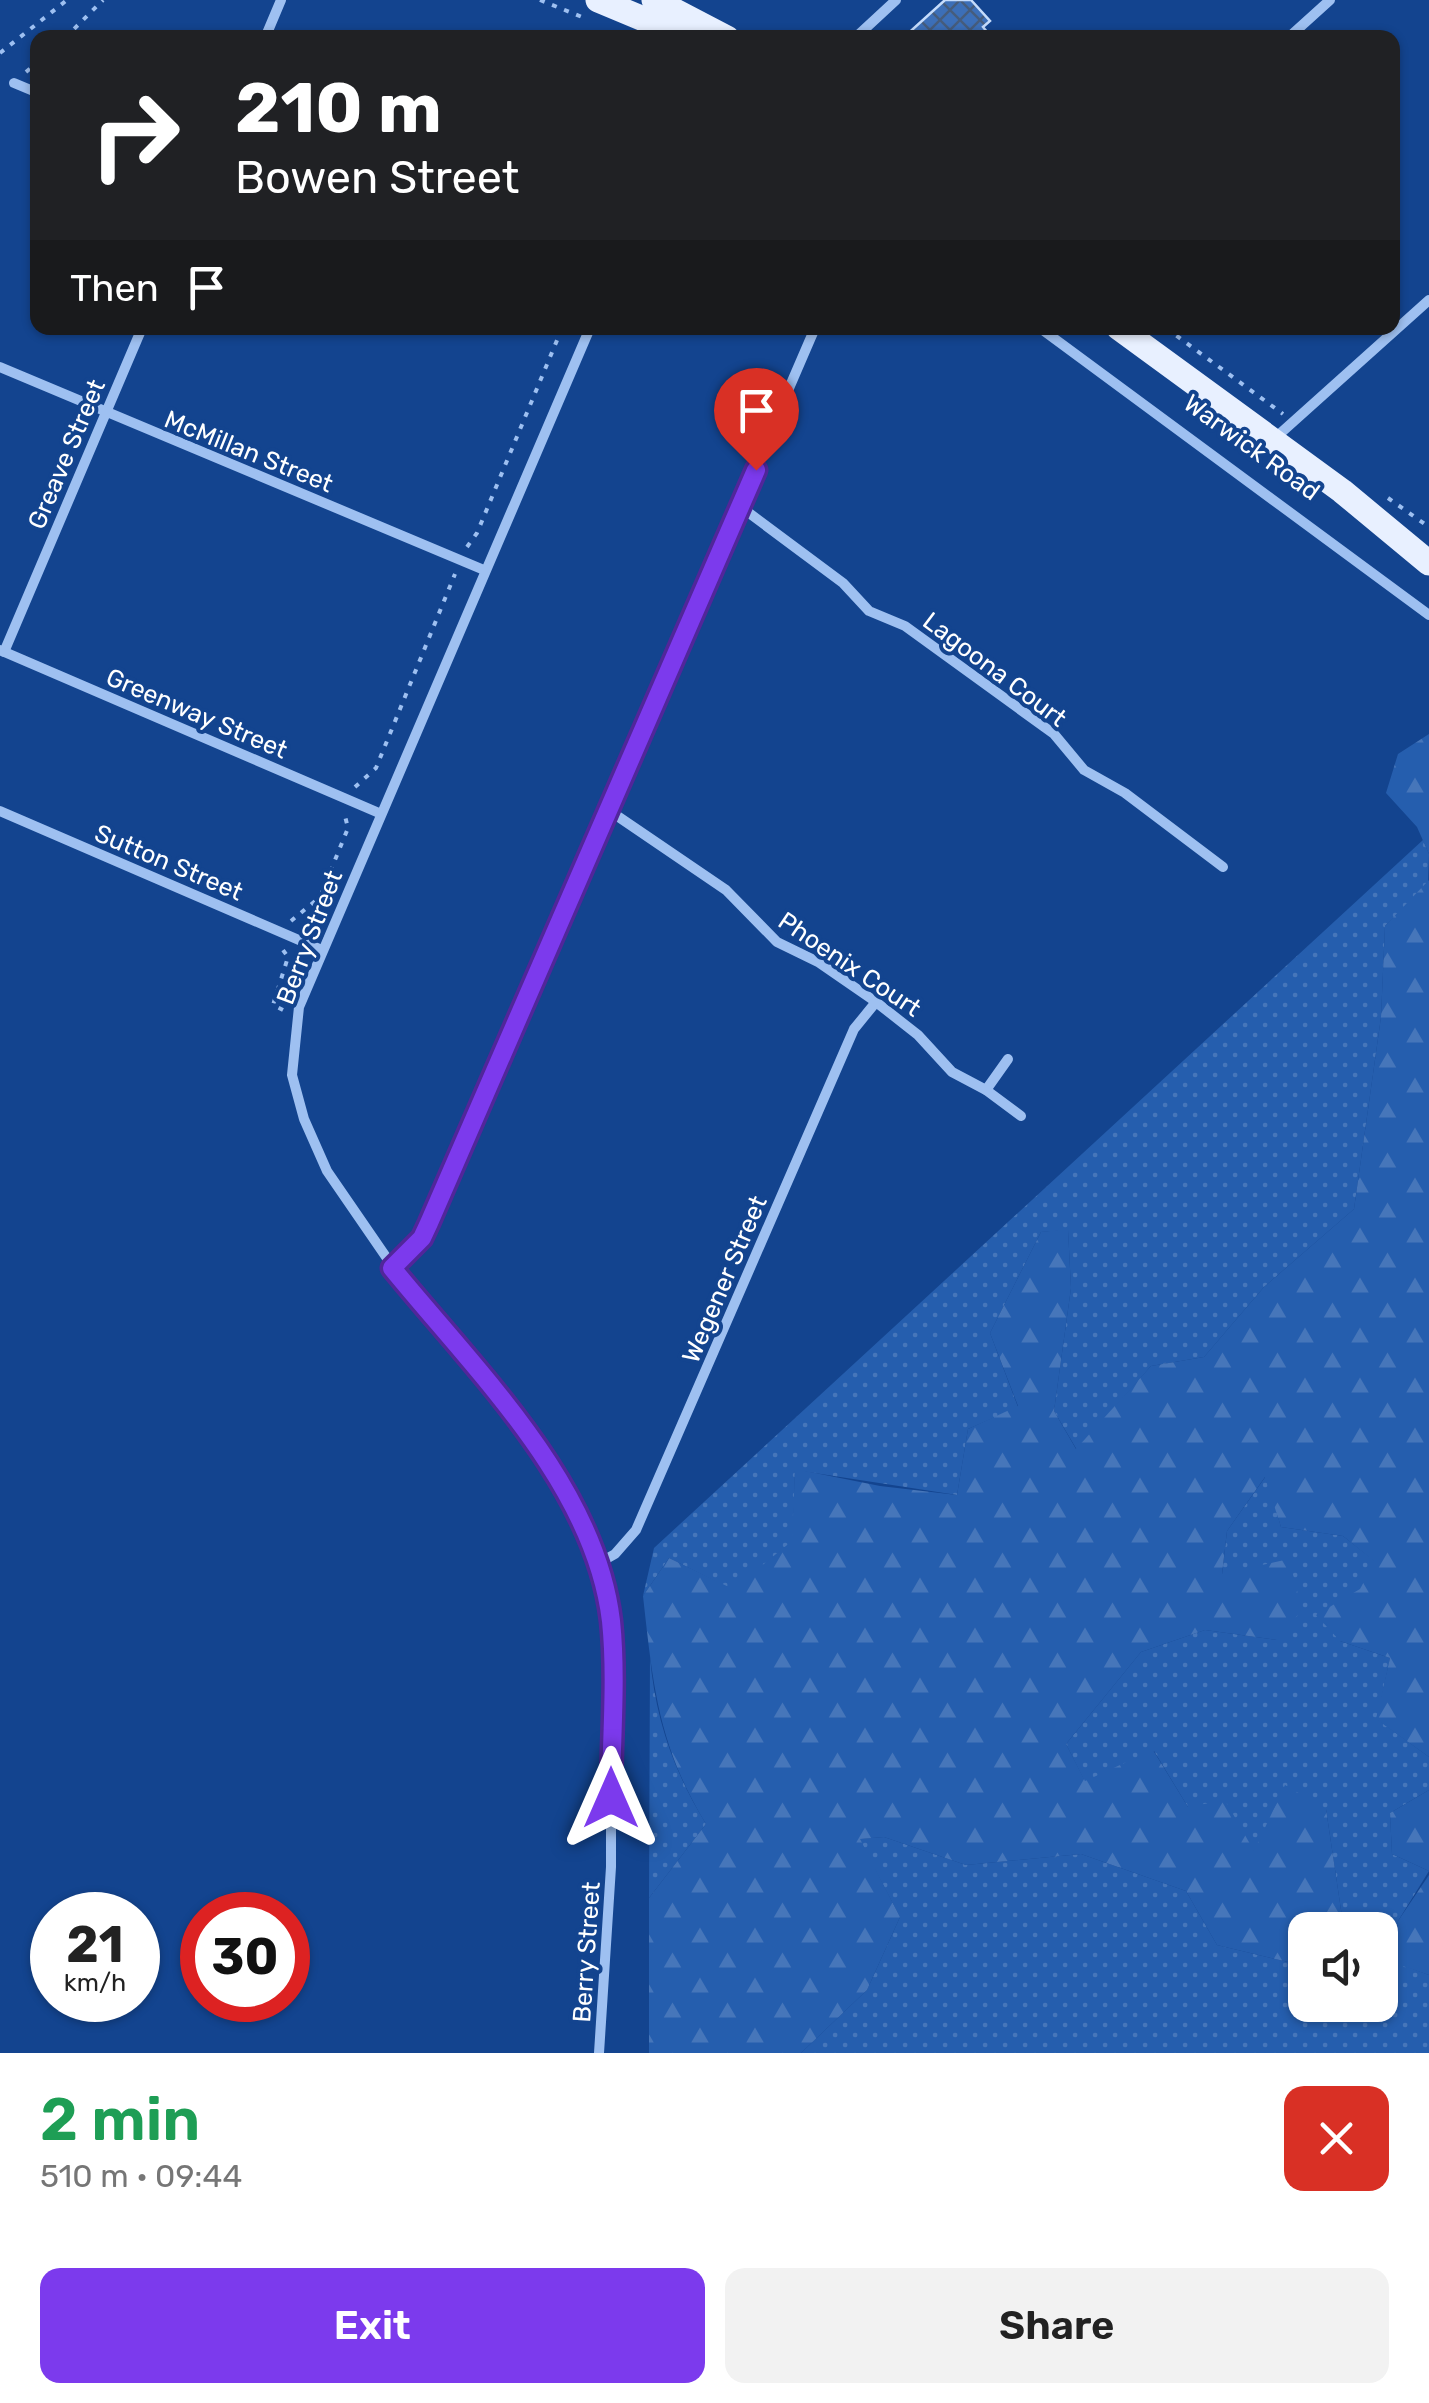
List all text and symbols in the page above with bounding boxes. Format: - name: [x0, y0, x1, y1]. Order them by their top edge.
- text: 210 m: [235, 67, 442, 150]
- icon: right: [70, 70, 200, 200]
- text: Bowen Street: [235, 151, 519, 204]
- icon: arrive: [179, 260, 234, 315]
- text: Then: [70, 265, 159, 311]
- pin: [714, 368, 799, 471]
- street label: Greave Street: [22, 375, 111, 533]
- icon: arrive: [729, 383, 784, 438]
- street label: Warwick Road: [1178, 388, 1325, 506]
- street label: McMillan Street: [160, 404, 337, 499]
- street label: Lagoona Court: [917, 606, 1072, 733]
- street label: Greenway Street: [102, 662, 292, 765]
- street label: Sutton Street: [90, 818, 247, 907]
- street label: Berry Street: [271, 866, 348, 1008]
- street label: Phoenix Court: [773, 906, 927, 1023]
- street label: Wegener Street: [676, 1191, 773, 1367]
- position arrow: [559, 1746, 663, 1850]
- street label: Berry Street: [567, 1880, 606, 2023]
- speed limit sign: 30: [180, 1892, 310, 2022]
- map controls: [1288, 1912, 1398, 2022]
- button: sound: [1288, 1912, 1398, 2022]
- text: 21: [66, 1915, 124, 1975]
- text: km/h: [64, 1968, 126, 1997]
- text: 2 min: [40, 2084, 200, 2155]
- button: close: [1284, 2086, 1389, 2191]
- text: 510 m · 09:44: [40, 2157, 242, 2195]
- button: Exit: [40, 2268, 705, 2383]
- button: Share: [725, 2268, 1389, 2383]

